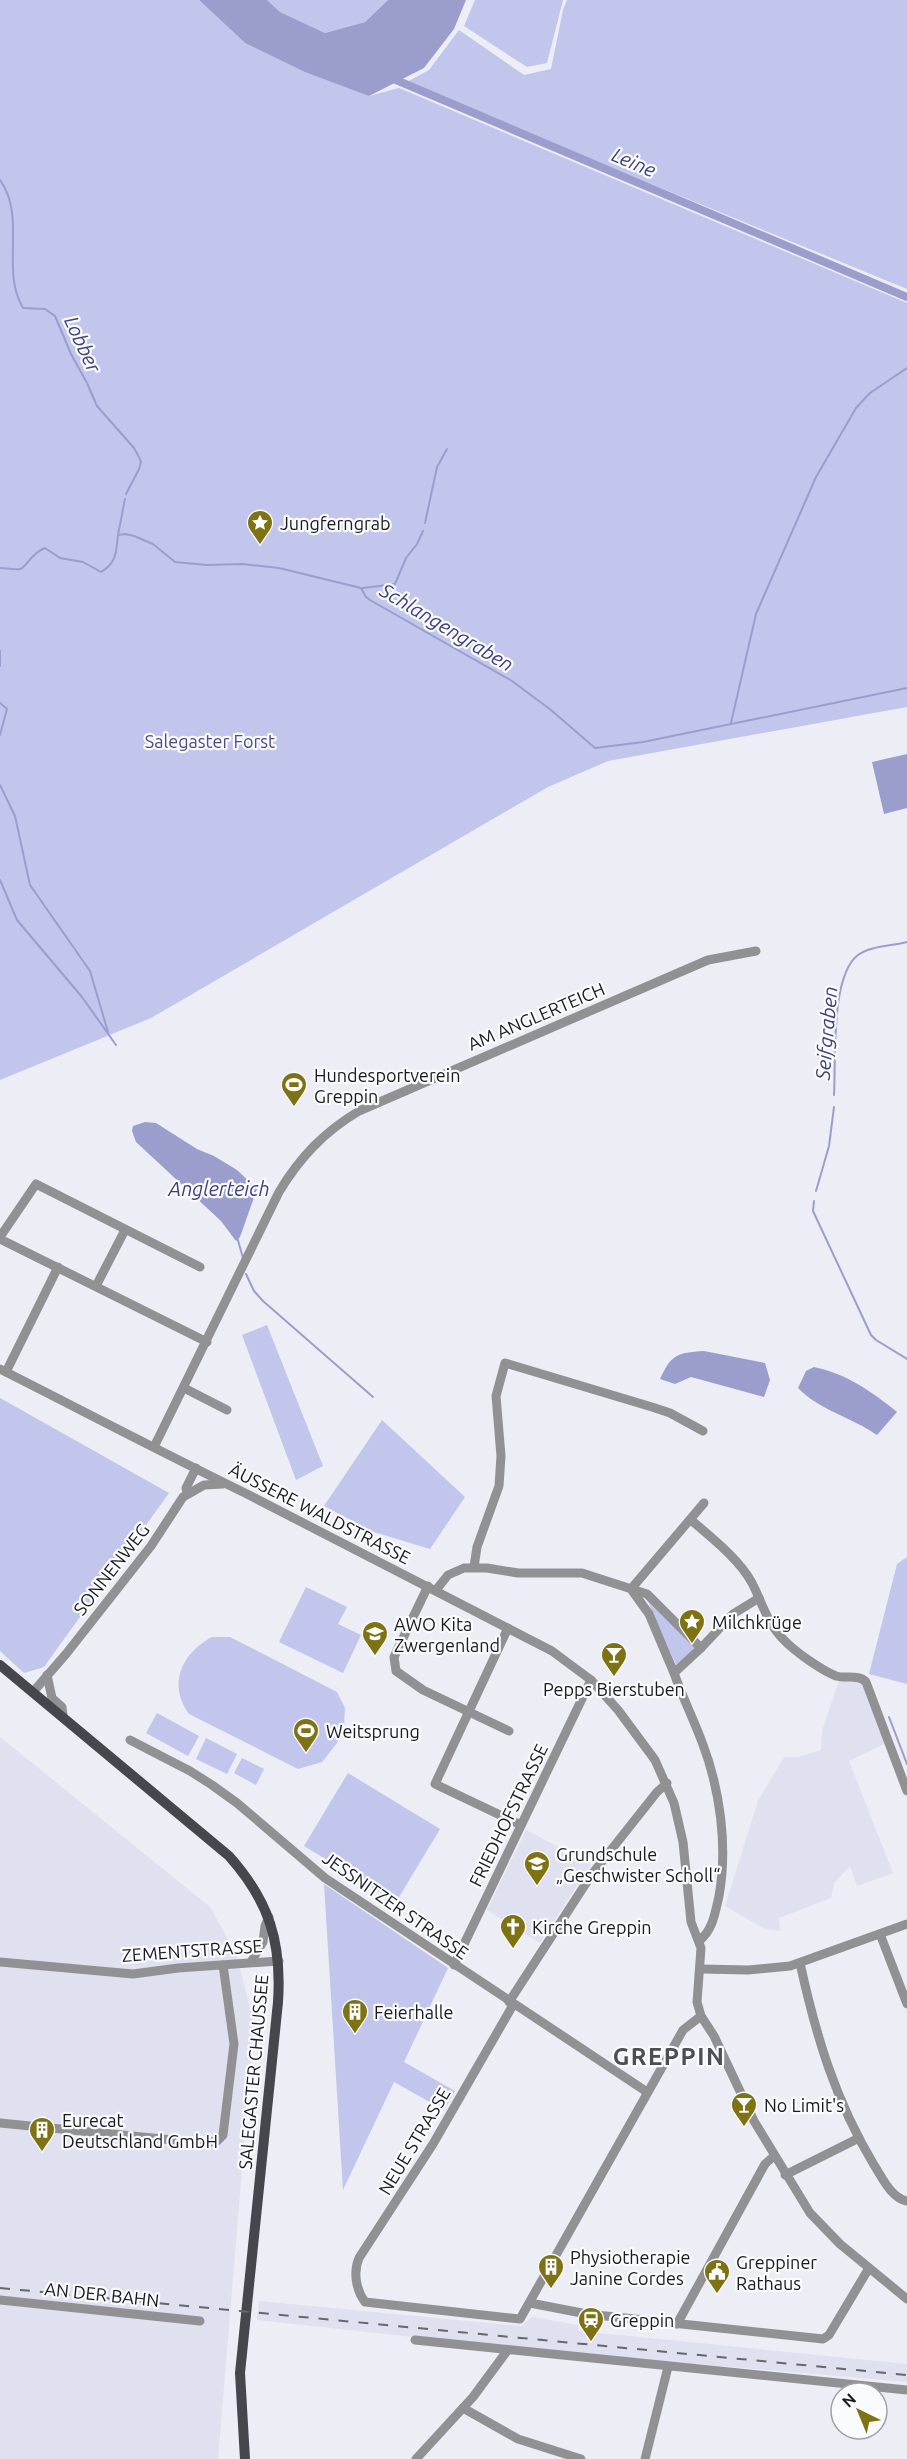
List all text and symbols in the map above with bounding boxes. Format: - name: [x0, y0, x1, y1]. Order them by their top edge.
- water label: Leine: [609, 143, 659, 181]
- water label: Lobber: [60, 312, 107, 377]
- place icon: Jungferngrab: [245, 508, 275, 546]
- place label: Jungferngrab: [280, 513, 391, 533]
- water label: Schlangengraben: [375, 578, 518, 676]
- park label: Salegaster Forst: [145, 731, 275, 751]
- street label: AM ANGLERTEICH: [465, 978, 607, 1054]
- water label: Seifgraben: [810, 985, 842, 1082]
- place label: Hundesportverein Greppin: [314, 1065, 460, 1106]
- sports icon: Hundesportverein Greppin: [279, 1070, 309, 1108]
- water label: Anglerteich: [167, 1177, 270, 1200]
- street label: ÄUSSERE WALDSTRASSE: [226, 1459, 414, 1567]
- street label: SONNENWEG: [69, 1519, 153, 1619]
- place icon: Milchkrüge: [677, 1607, 707, 1645]
- place label: Milchkrüge: [712, 1612, 802, 1632]
- place label: AWO Kita Zwergenland: [394, 1614, 500, 1655]
- school or university icon: AWO Kita Zwergenland: [360, 1619, 390, 1657]
- bar icon: Pepps Bierstuben: [599, 1640, 629, 1678]
- place label: Pepps Bierstuben: [543, 1679, 685, 1699]
- sports icon: Weitsprung: [291, 1716, 321, 1754]
- place label: Weitsprung: [326, 1721, 420, 1741]
- street label: FRIEDHOFSTRASSE: [465, 1740, 551, 1890]
- place label: Grundschule „Geschwister Scholl“: [556, 1844, 720, 1885]
- street label: JESSNITZER STRASSE: [319, 1847, 473, 1963]
- school or university icon: Grundschule „Geschwister Scholl“: [522, 1849, 552, 1887]
- church icon: Kirche Greppin: [498, 1912, 528, 1950]
- place label: Kirche Greppin: [532, 1917, 652, 1937]
- street label: ZEMENTSTRASSE: [121, 1935, 263, 1965]
- street label: SALEGASTER CHAUSSEE: [235, 1974, 271, 2170]
- building icon: Feierhalle: [340, 1997, 370, 2035]
- place label: Feierhalle: [374, 2002, 453, 2022]
- district label: GREPPIN: [613, 2043, 725, 2070]
- street label: NEUE STRASSE: [374, 2084, 454, 2198]
- bar icon: No Limit's: [729, 2090, 759, 2128]
- place label: No Limit's: [764, 2095, 844, 2115]
- place label: Eurecat Deutschland GmbH: [62, 2110, 218, 2151]
- building icon: Eurecat Deutschland GmbH: [27, 2115, 57, 2153]
- place label: Physiotherapie Janine Cordes: [570, 2247, 690, 2288]
- building icon: Physiotherapie Janine Cordes: [536, 2252, 566, 2290]
- place label: Greppiner Rathaus: [736, 2252, 817, 2293]
- public building icon: Greppiner Rathaus: [702, 2257, 732, 2295]
- street label: AN DER BAHN: [44, 2278, 160, 2310]
- station icon: Greppin: [576, 2305, 606, 2343]
- place label: Greppin: [610, 2310, 674, 2330]
- north arrow: [829, 2381, 889, 2441]
- text: N: [838, 2389, 859, 2411]

